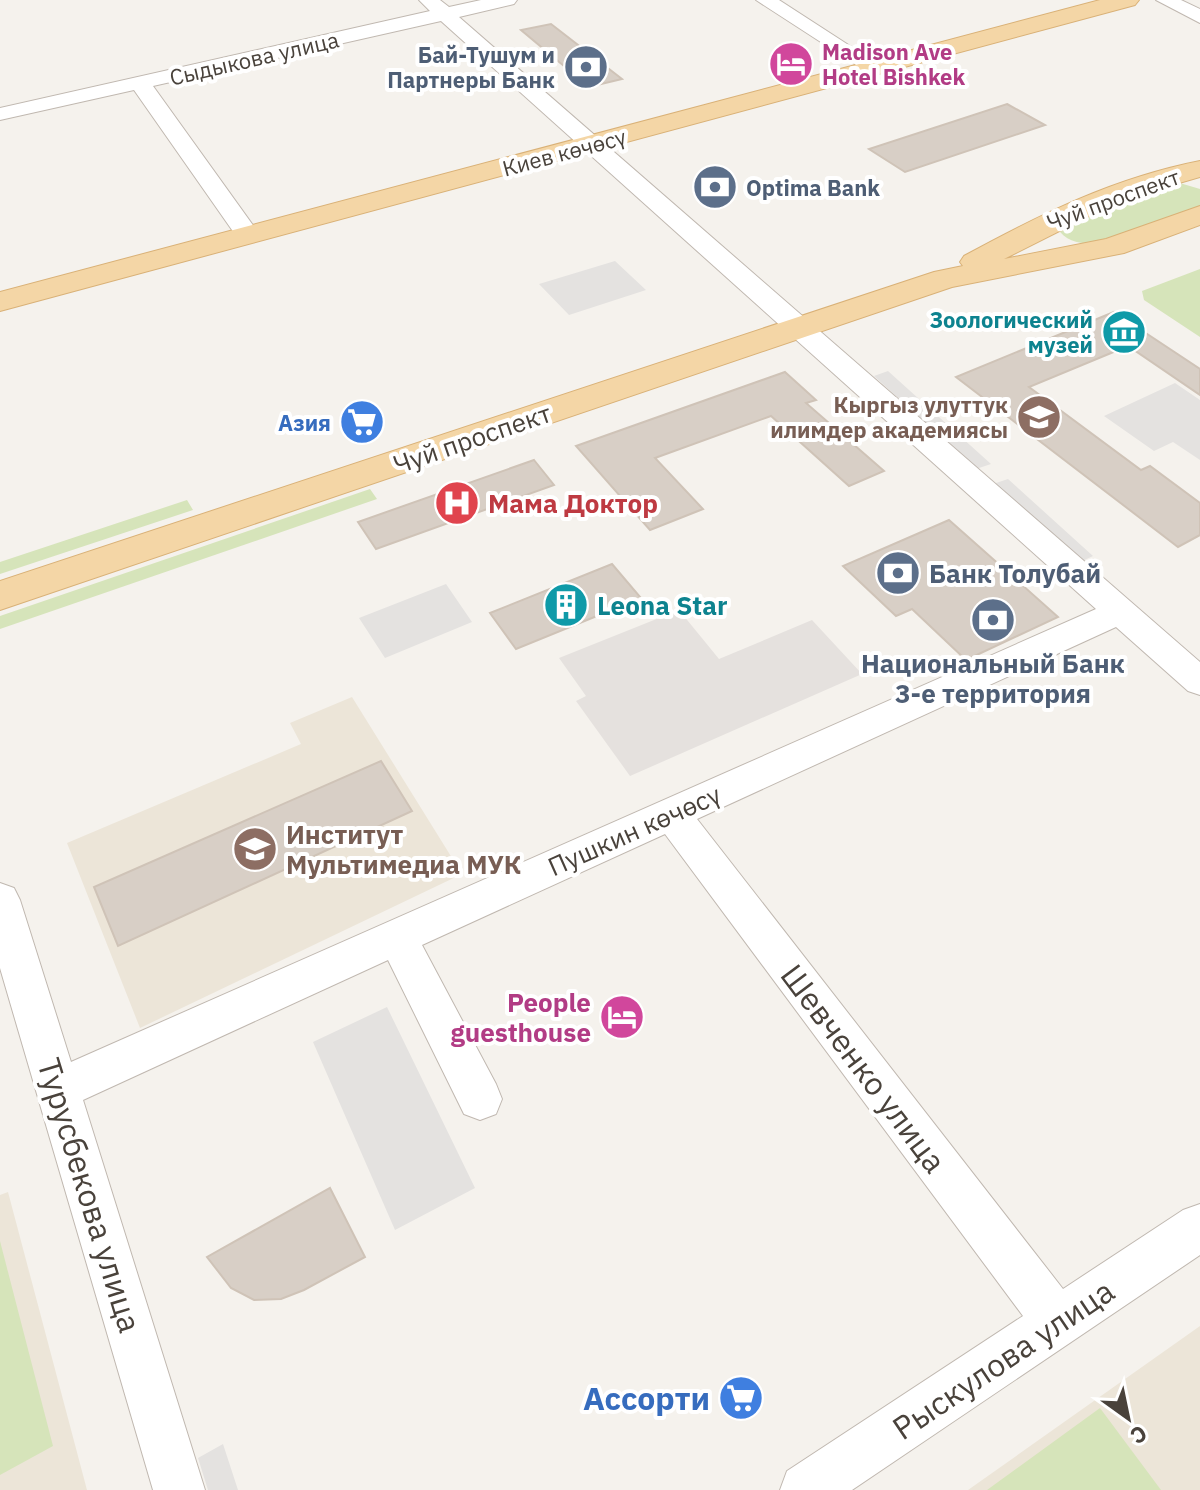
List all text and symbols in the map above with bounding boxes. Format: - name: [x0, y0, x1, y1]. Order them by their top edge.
- street label: Сыдыкова улица: [167, 24, 342, 92]
- place label: Madison Ave Hotel Bishkek: [822, 37, 965, 91]
- place label: Бай-Тушум и Партнеры Банк: [387, 40, 555, 94]
- hotel icon: Madison Ave Hotel Bishkek: [767, 40, 815, 88]
- bank icon: Бай-Тушум и Партнеры Банк: [562, 43, 610, 91]
- street label: Киев көчөсү: [499, 122, 629, 182]
- street label: Чуй проспект: [1043, 162, 1183, 236]
- bank icon: Optima Bank: [691, 163, 739, 211]
- place label: Optima Bank: [746, 173, 880, 202]
- place label: Зоологический музей: [930, 305, 1093, 359]
- museum icon: Зоологический музей: [1100, 308, 1148, 356]
- place label: Кыргыз улуттук илимдер академиясы: [770, 390, 1008, 444]
- school or university icon: Кыргыз улуттук илимдер академиясы: [1015, 393, 1063, 441]
- street label: Чуй проспект: [389, 395, 555, 481]
- supermarket icon: Азия: [338, 398, 386, 446]
- place label: Азия: [278, 408, 331, 437]
- hospital icon: Мама Доктор: [433, 479, 481, 527]
- place label: Мама Доктор: [488, 486, 658, 520]
- bank icon: Банк Толубай: [874, 549, 922, 597]
- place label: Банк Толубай: [929, 556, 1101, 590]
- building icon: Leona Star: [542, 581, 590, 629]
- place label: Leona Star: [597, 588, 728, 622]
- bank icon: Национальный Банк 3-е территория: [969, 596, 1017, 644]
- place label: Национальный Банк 3-е территория: [861, 646, 1125, 710]
- street label: Пушкин көчөсү: [542, 777, 726, 883]
- place label: Институт Мультимедиа МУК: [286, 817, 521, 881]
- school or university icon: Институт Мультимедиа МУК: [231, 825, 279, 873]
- street label: Шевченко улица: [772, 955, 956, 1181]
- place label: People guesthouse: [450, 985, 591, 1049]
- hotel icon: People guesthouse: [598, 993, 646, 1041]
- street label: Турусбекова улица: [28, 1053, 152, 1337]
- street label: Рыскулова улица: [884, 1269, 1122, 1449]
- supermarket icon: Ассорти: [717, 1374, 765, 1422]
- place label: Ассорти: [583, 1377, 710, 1419]
- north arrow: [1088, 1378, 1168, 1458]
- text: С: [1125, 1419, 1153, 1451]

